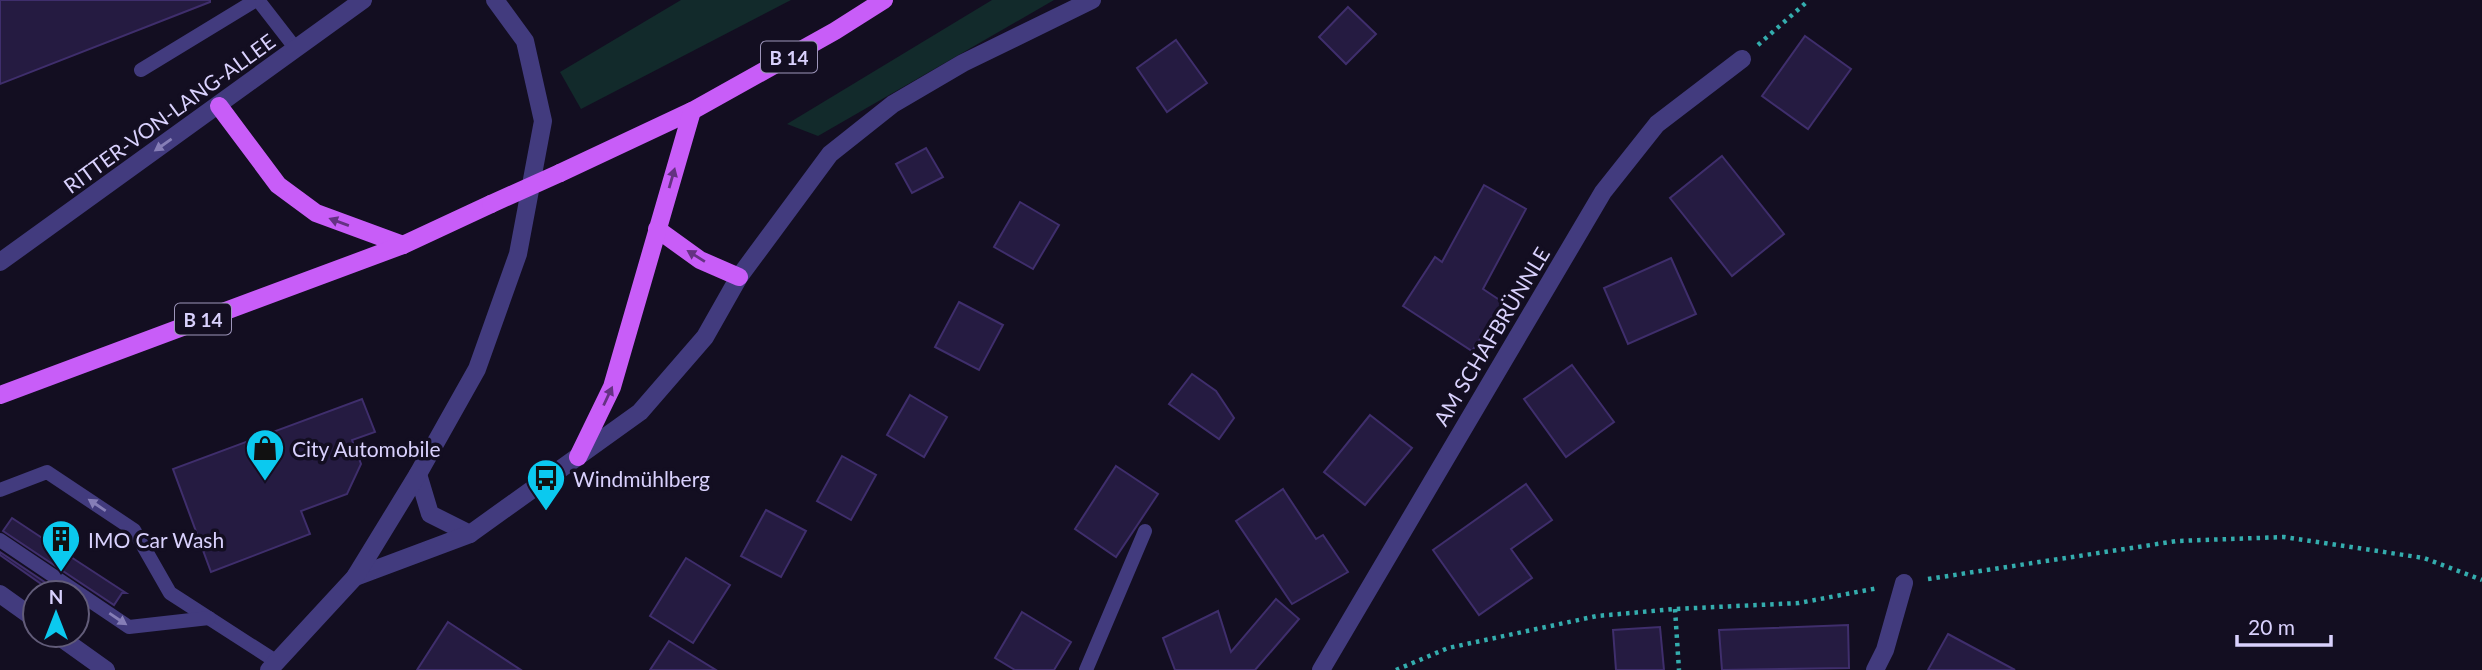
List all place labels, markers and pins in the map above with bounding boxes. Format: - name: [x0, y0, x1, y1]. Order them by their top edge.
- shop icon: City Automobile: [244, 427, 286, 482]
- place label: City Automobile: [292, 436, 441, 461]
- bus stop icon: Windmühlberg: [525, 457, 567, 512]
- place label: Windmühlberg: [573, 466, 710, 491]
- building icon: IMO Car Wash: [40, 518, 82, 573]
- place label: IMO Car Wash: [88, 527, 224, 552]

